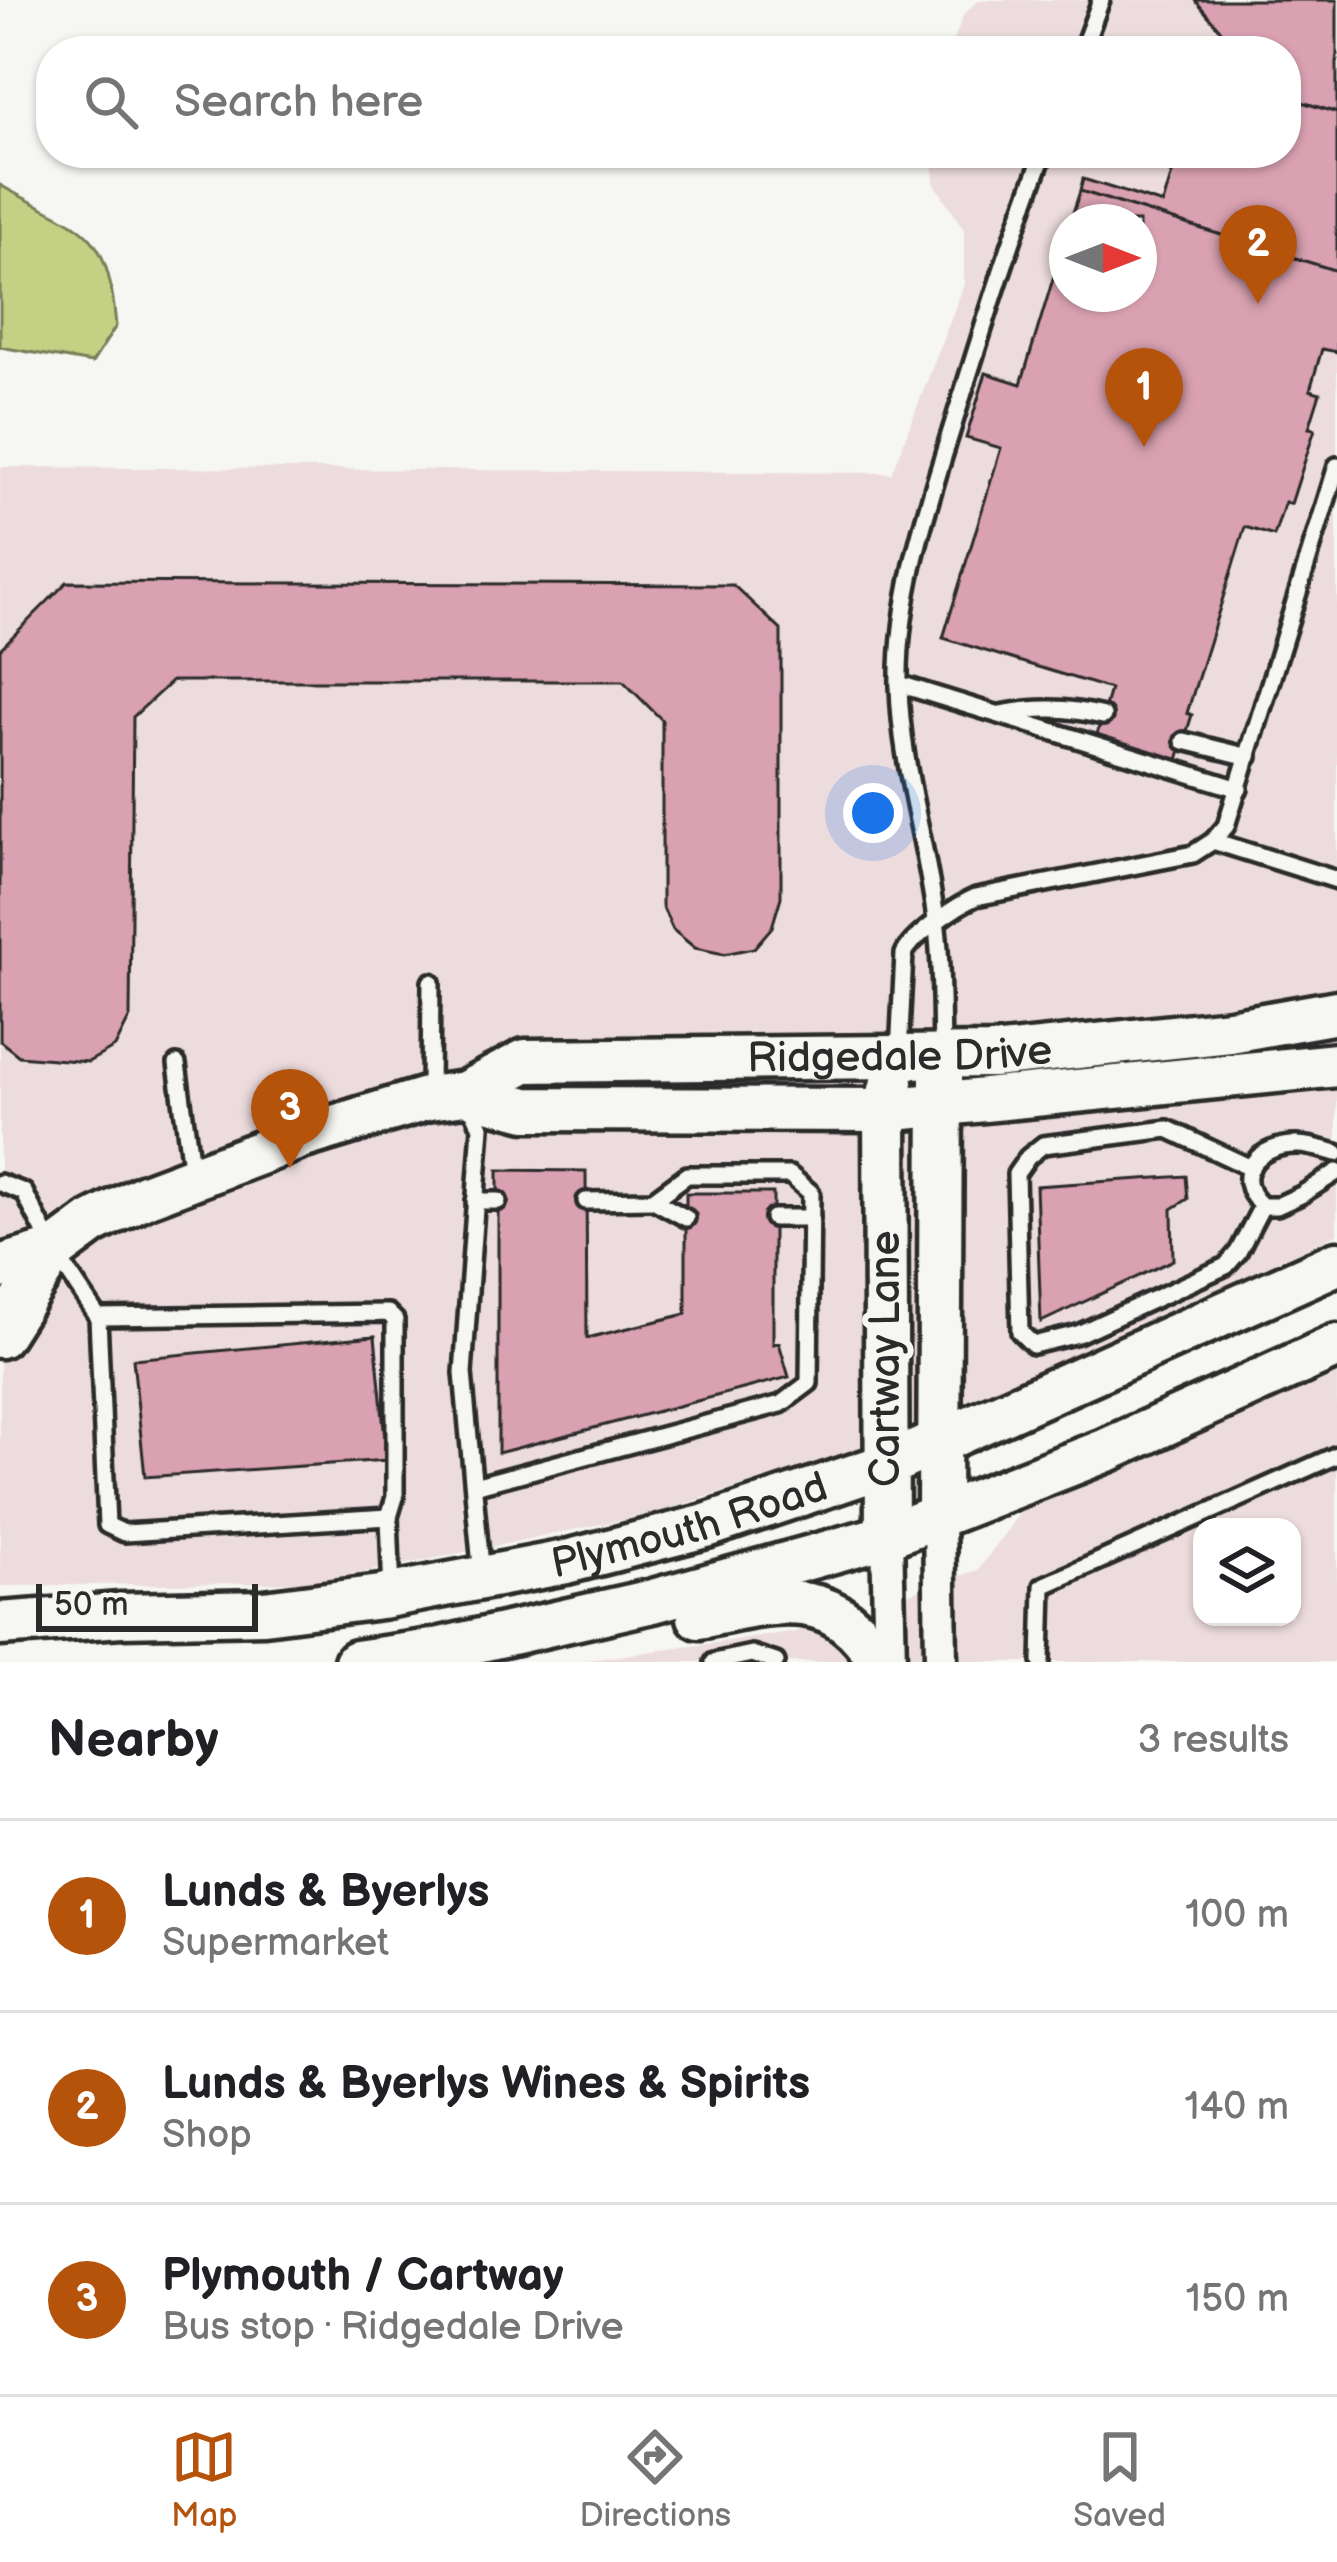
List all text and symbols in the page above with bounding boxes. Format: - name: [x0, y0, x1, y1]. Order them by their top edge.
- search box: [36, 36, 1301, 168]
- icon: search: [78, 69, 144, 135]
- text: Search here: [174, 75, 423, 130]
- north arrow: [1049, 204, 1157, 312]
- pin: 2: [1219, 205, 1297, 304]
- pin: 1: [1105, 348, 1183, 447]
- your location: [843, 783, 903, 843]
- street label: Ridgedale Drive: [747, 1024, 1054, 1084]
- pin: 3: [251, 1069, 329, 1168]
- street label: Cartway Lane: [861, 1231, 912, 1487]
- street label: Plymouth Road: [547, 1461, 834, 1590]
- map controls: [1193, 1518, 1301, 1626]
- button: layers: [1193, 1518, 1301, 1626]
- scale bar: [36, 1578, 258, 1631]
- text: 50 m: [54, 1585, 129, 1625]
- text: Nearby: [48, 1710, 219, 1771]
- text: 3 results: [1137, 1717, 1289, 1764]
- text: Lunds & Byerlys: [162, 1865, 489, 1920]
- text: 1: [79, 1892, 95, 1939]
- text: 100 m: [1185, 1892, 1289, 1939]
- text: Supermarket: [162, 1920, 389, 1967]
- text: Lunds & Byerlys Wines & Spirits: [162, 2057, 810, 2112]
- text: 2: [75, 2084, 99, 2131]
- text: 140 m: [1184, 2084, 1289, 2131]
- text: Shop: [162, 2112, 252, 2159]
- text: Plymouth / Cartway: [162, 2249, 564, 2304]
- text: 3: [76, 2276, 98, 2323]
- text: 150 m: [1186, 2276, 1289, 2323]
- text: Bus stop · Ridgedale Drive: [162, 2304, 624, 2351]
- tab: Map: [171, 2424, 237, 2536]
- tab: Directions: [580, 2424, 731, 2536]
- tab: Saved: [1073, 2424, 1166, 2536]

